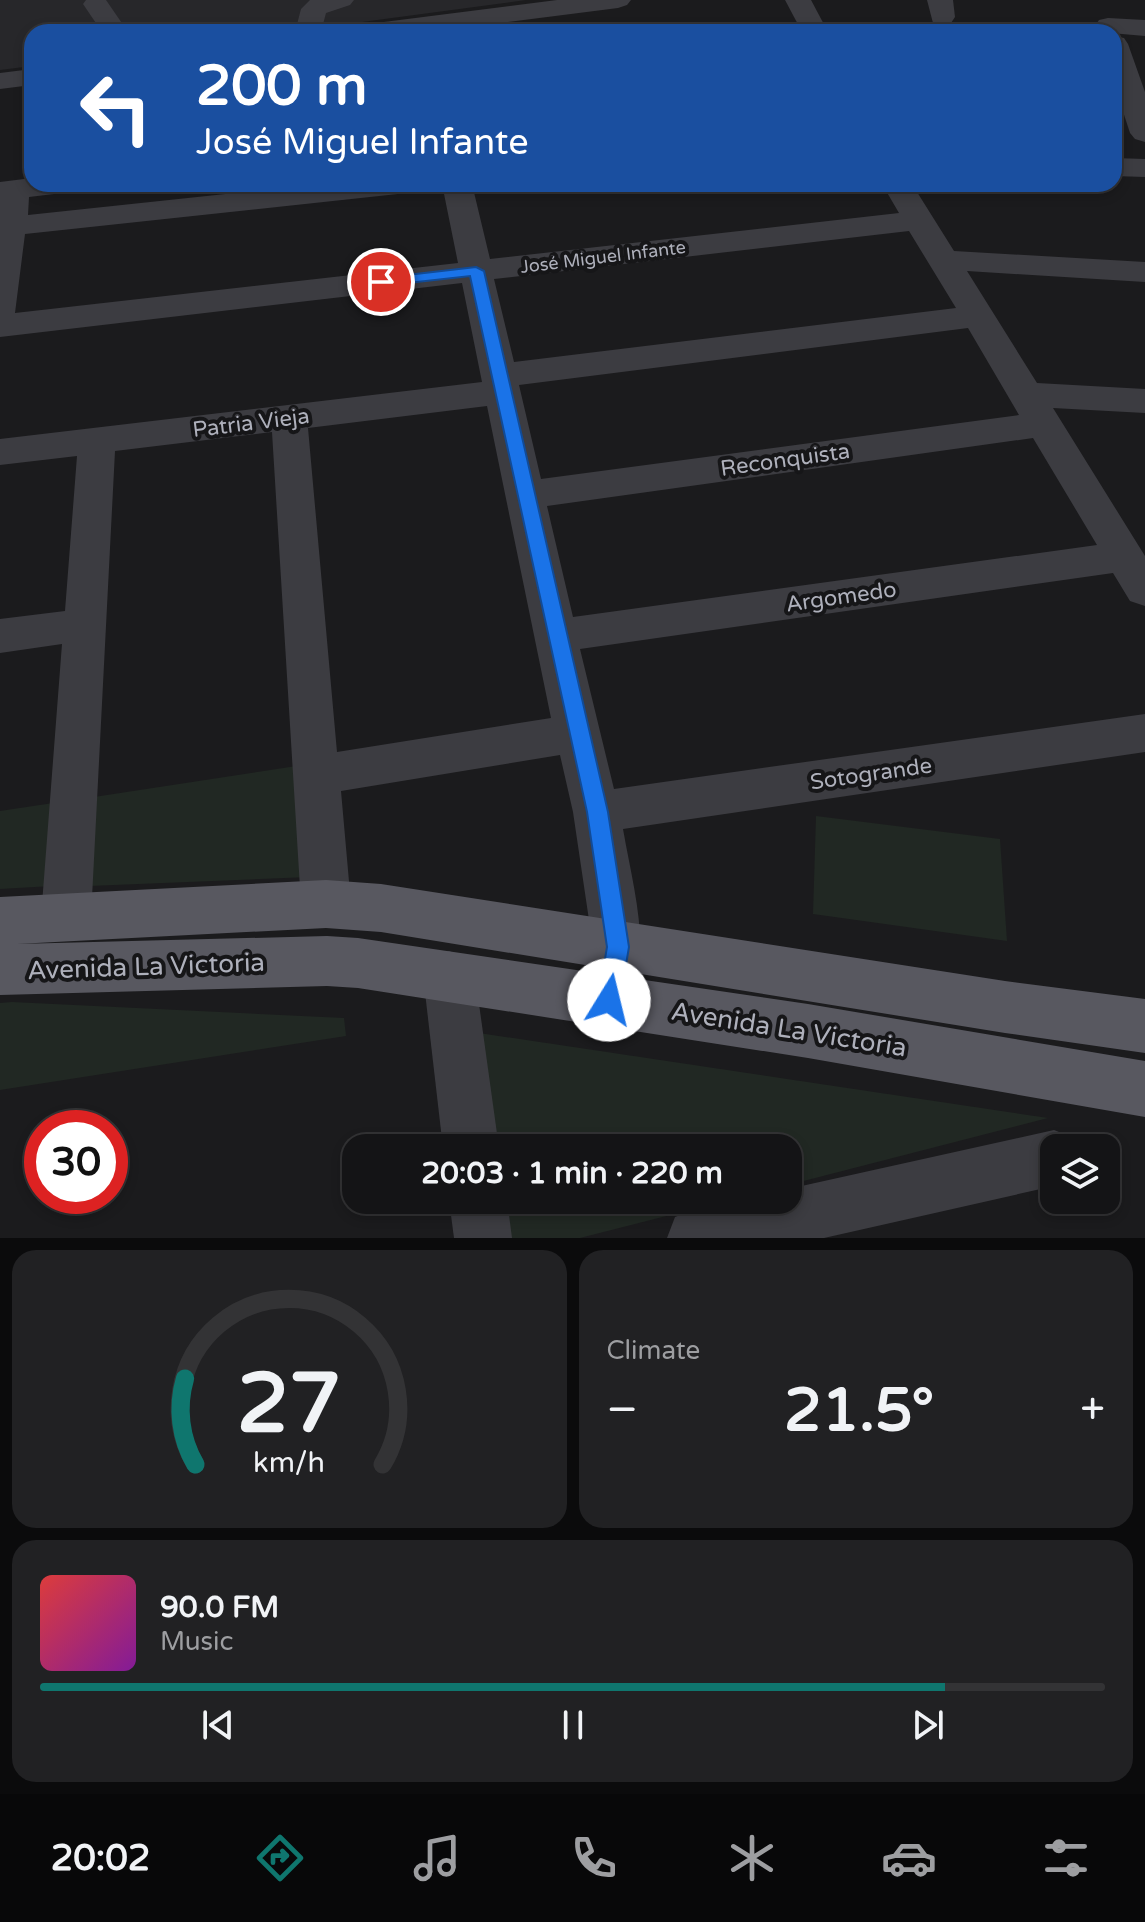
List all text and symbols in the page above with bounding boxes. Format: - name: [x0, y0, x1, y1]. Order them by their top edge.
- text: 200 m: [196, 53, 367, 120]
- icon: left: [64, 56, 168, 160]
- text: José Miguel Infante: [196, 121, 529, 164]
- street label: José Miguel Infante: [519, 236, 687, 278]
- pin: [347, 248, 415, 316]
- icon: arrive: [359, 260, 403, 304]
- street label: Patria Vieja: [191, 403, 311, 443]
- street label: Reconquista: [719, 438, 852, 482]
- street label: Argomedo: [784, 576, 898, 618]
- street label: Sotogrande: [808, 753, 934, 795]
- street label: Avenida La Victoria: [27, 947, 265, 986]
- position arrow: [567, 958, 651, 1042]
- street label: Avenida La Victoria: [669, 996, 909, 1063]
- speed limit sign: 30: [24, 1110, 128, 1214]
- map controls: [1040, 1134, 1120, 1214]
- button: layers: [1040, 1134, 1120, 1214]
- text: 20:03 · 1 min · 220 m: [421, 1155, 723, 1192]
- text: Climate: [607, 1335, 700, 1366]
- text: 27: [237, 1355, 341, 1455]
- text: 21.5°: [784, 1375, 934, 1447]
- text: −: [607, 1384, 638, 1437]
- text: +: [1080, 1384, 1105, 1437]
- text: km/h: [253, 1446, 325, 1480]
- text: 90.0 FM: [160, 1589, 279, 1626]
- text: Music: [160, 1626, 233, 1657]
- icon: previous: [196, 1703, 240, 1747]
- icon: pause: [551, 1703, 595, 1747]
- icon: next: [906, 1703, 950, 1747]
- icon: directions: [252, 1830, 308, 1886]
- icon: music: [409, 1830, 465, 1886]
- icon: phone: [566, 1830, 622, 1886]
- icon: climate: [724, 1830, 780, 1886]
- icon: car: [881, 1830, 937, 1886]
- icon: filters: [1038, 1830, 1094, 1886]
- text: 20:02: [51, 1837, 150, 1880]

